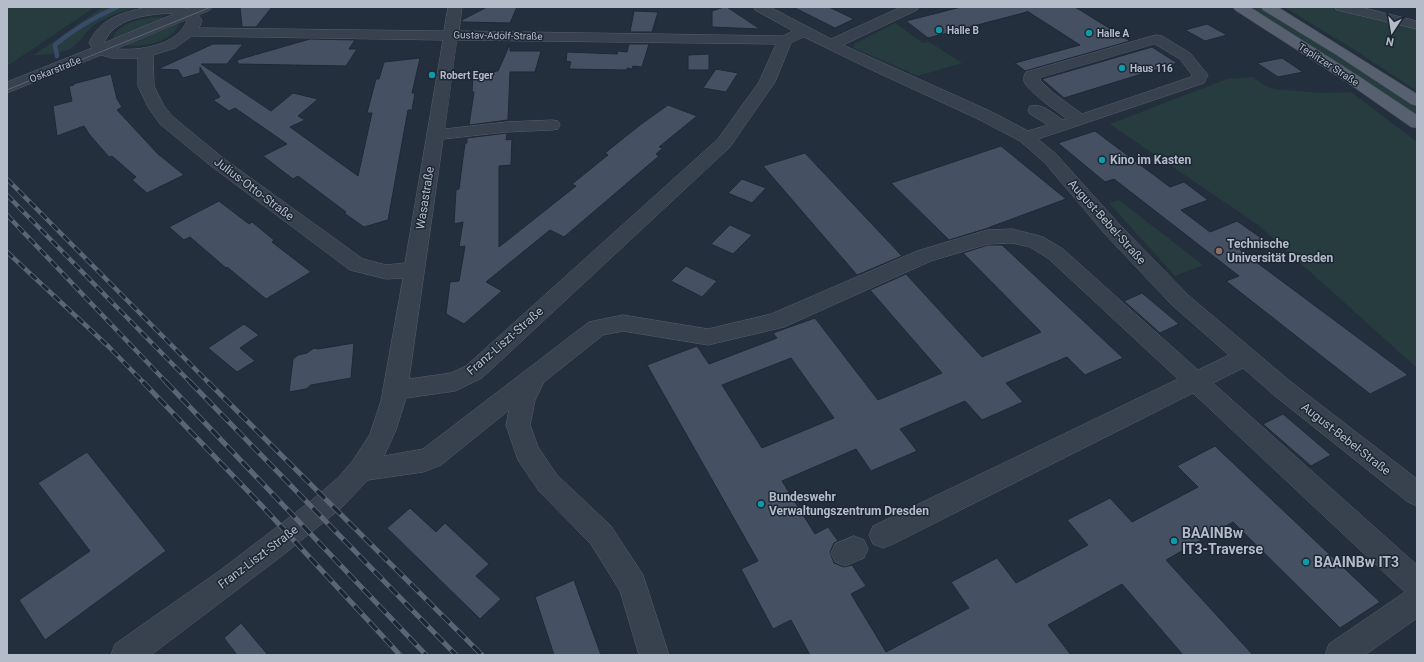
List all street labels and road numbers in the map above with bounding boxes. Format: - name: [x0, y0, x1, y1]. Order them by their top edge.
- street label: Gustav-Adolf-Straße: [453, 29, 543, 42]
- street label: Teplitzer Straße: [1297, 41, 1361, 88]
- street label: Oskarstraße: [28, 54, 82, 85]
- street label: Julius-Otto-Straße: [211, 154, 297, 224]
- street label: Wasastraße: [413, 165, 437, 231]
- street label: August-Bebel-Straße: [1065, 177, 1149, 267]
- street label: Franz-Liszt-Straße: [464, 304, 546, 378]
- street label: August-Bebel-Straße: [1299, 400, 1393, 478]
- street label: Franz-Liszt-Straße: [215, 522, 301, 592]

